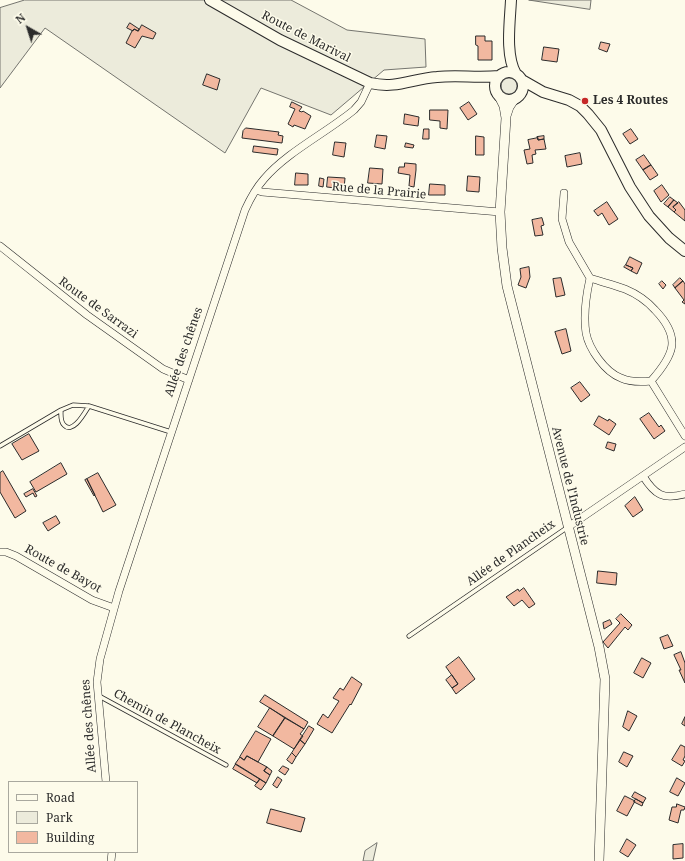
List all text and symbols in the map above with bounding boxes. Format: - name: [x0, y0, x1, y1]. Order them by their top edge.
- north arrow: [8, 8, 48, 48]
- street label: Route de Marival: [259, 8, 353, 66]
- text: N: [12, 10, 28, 27]
- place label: Les 4 Routes: [593, 94, 668, 108]
- marker: Les 4 Routes: [580, 96, 590, 106]
- street label: Rue de la Prairie: [331, 180, 427, 202]
- street label: Route de Sarrazi: [56, 275, 140, 341]
- street label: Allée des chênes: [162, 305, 206, 399]
- street label: Avenue de l'Industrie: [548, 425, 592, 547]
- street label: Allée de Plancheix: [464, 517, 558, 589]
- street label: Route de Bayot: [22, 542, 104, 596]
- street label: Allée des chênes: [79, 679, 99, 773]
- street label: Chemin de Plancheix: [111, 686, 223, 758]
- legend: [8, 781, 138, 853]
- text: Road: [46, 789, 75, 806]
- text: Park: [46, 809, 73, 826]
- text: Building: [46, 829, 94, 846]

